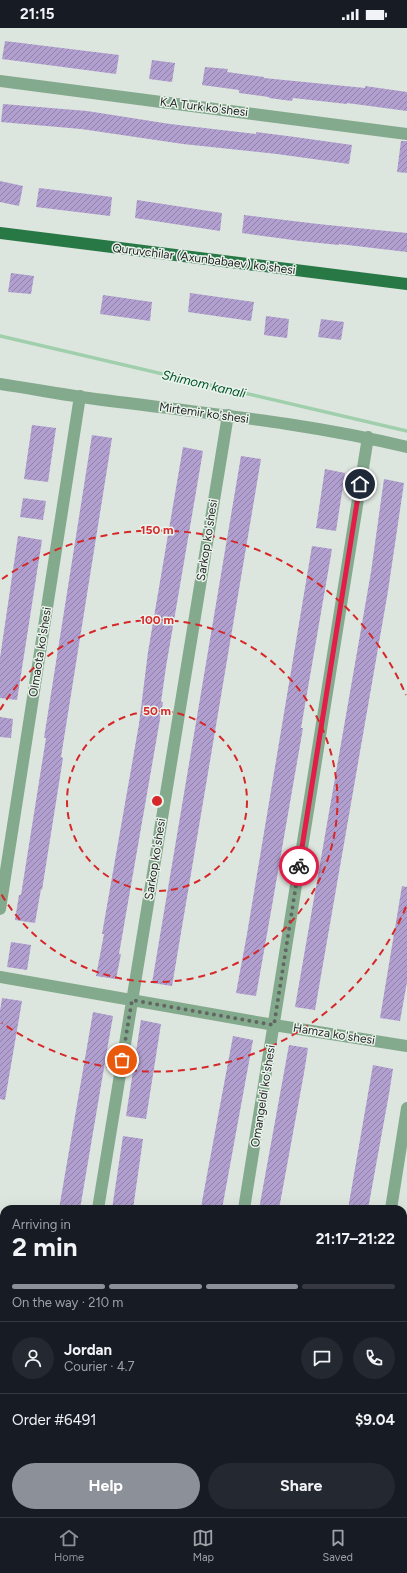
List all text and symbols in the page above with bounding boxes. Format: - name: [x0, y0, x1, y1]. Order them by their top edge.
- text: 21:15: [20, 5, 55, 23]
- street label: K.A Turk ko'shesi: [159, 95, 249, 119]
- street label: Quruvchilar (Axunbabaev) ko'shesi: [112, 241, 296, 277]
- water label: Shimom kanali: [161, 367, 248, 401]
- street label: Mirtemir ko'shesi: [158, 400, 250, 426]
- pin: [343, 467, 377, 501]
- icon: home: [349, 473, 371, 495]
- street label: Sarkop ko'shesi: [194, 498, 220, 582]
- text: 150 m: [140, 523, 174, 537]
- street label: Olmaota ko'shesi: [26, 606, 54, 698]
- text: 100 m: [140, 613, 174, 627]
- text: 50 m: [143, 704, 171, 718]
- centre of rings: [150, 794, 164, 808]
- street label: Sarkop ko'shesi: [142, 817, 168, 901]
- courier: [279, 846, 319, 886]
- icon: bike: [288, 855, 310, 877]
- street label: Hamza ko'shesi: [292, 1021, 376, 1047]
- pin: [105, 1043, 139, 1077]
- street label: Omangeldi ko'shesi: [248, 1044, 278, 1148]
- icon: bag: [111, 1049, 133, 1071]
- text: Arriving in: [12, 1217, 71, 1232]
- text: 21:17–21:22: [316, 1230, 395, 1248]
- text: 2 min: [12, 1231, 78, 1263]
- text: On the way · 210 m: [12, 1295, 123, 1310]
- button: person: [12, 1337, 54, 1379]
- button: chat: [301, 1337, 343, 1379]
- button: phone: [353, 1337, 395, 1379]
- text: Jordan: [64, 1341, 112, 1359]
- text: Courier · 4.7: [64, 1359, 135, 1374]
- text: Order #6491: [12, 1411, 96, 1429]
- text: $9.04: [355, 1411, 395, 1429]
- button: Help: [12, 1463, 200, 1509]
- button: Share: [208, 1463, 395, 1509]
- tab: Home: [54, 1527, 84, 1564]
- tab: Map: [192, 1527, 214, 1564]
- tab: Saved: [323, 1527, 353, 1564]

